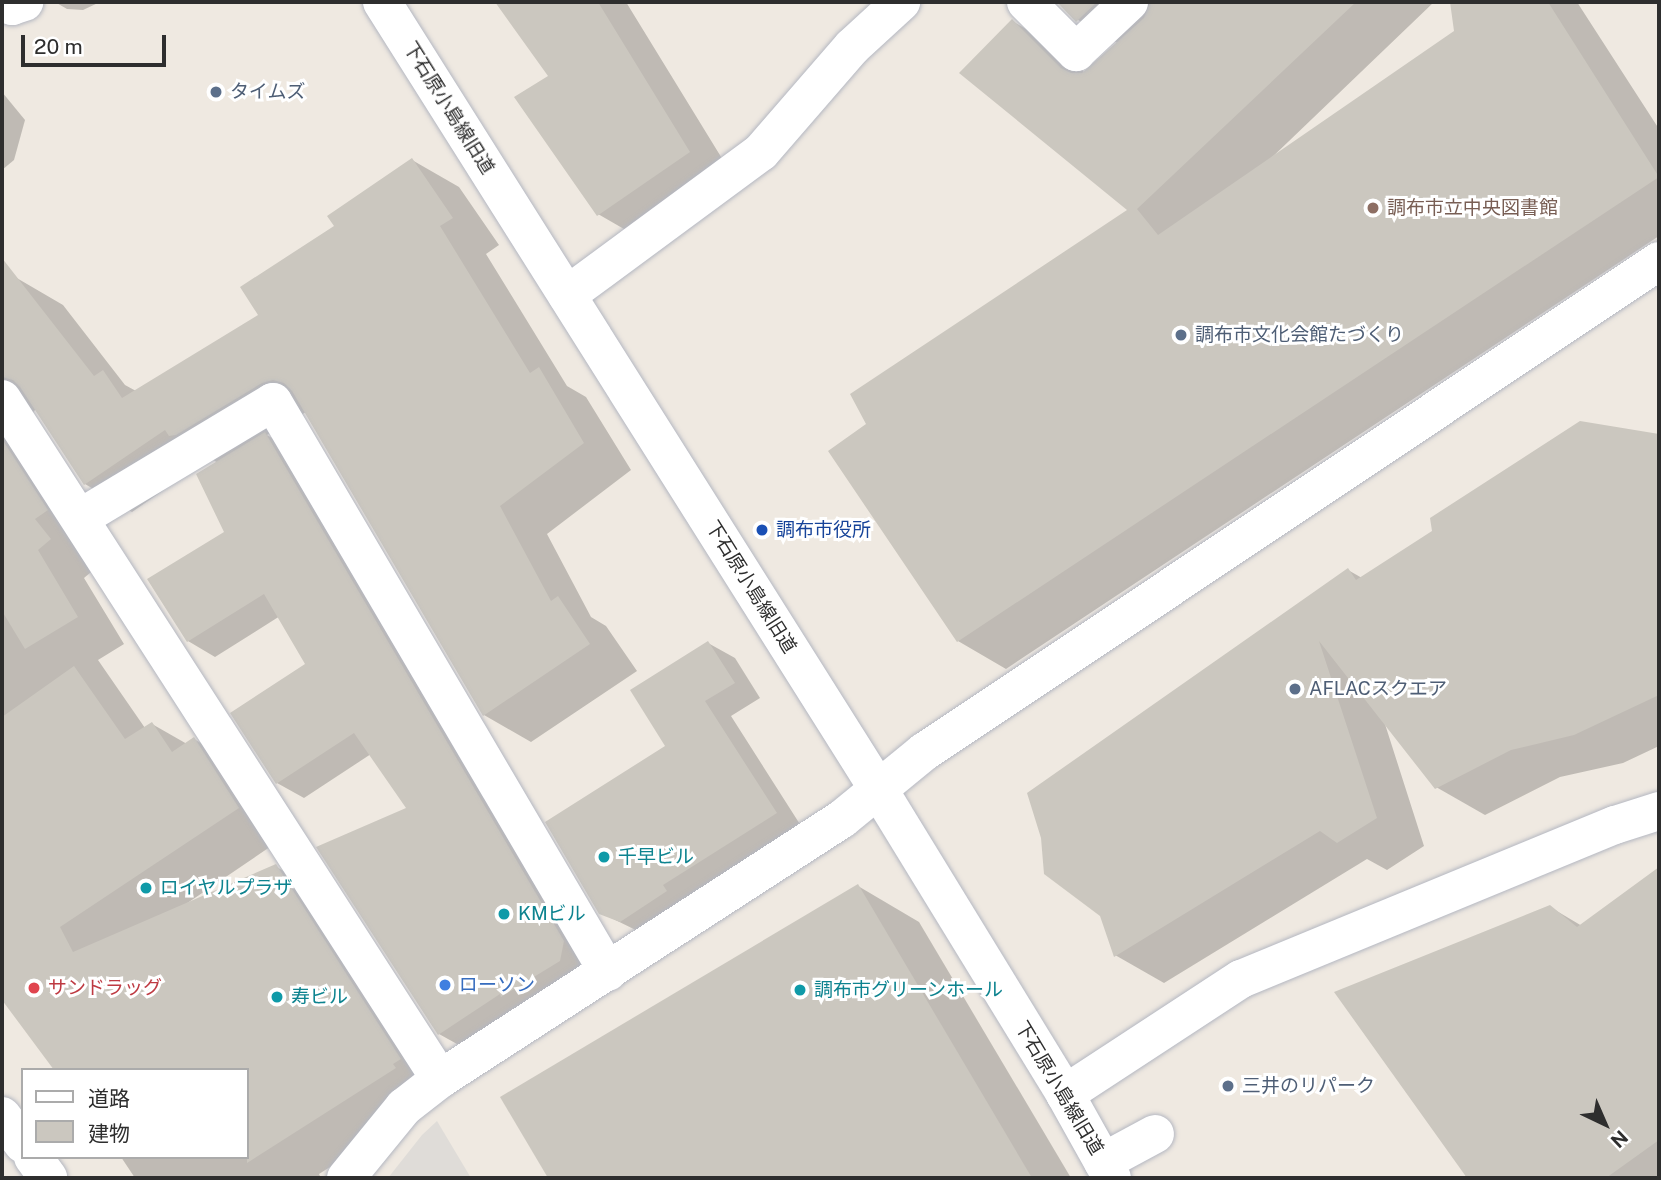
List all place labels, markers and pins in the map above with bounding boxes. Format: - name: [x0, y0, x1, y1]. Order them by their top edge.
- place label: タイムズ: [230, 81, 306, 103]
- marker: タイムズ: [208, 84, 224, 100]
- place label: 調布市立中央図書館: [1387, 197, 1558, 219]
- marker: 調布市立中央図書館: [1365, 200, 1381, 216]
- place label: 調布市文化会館たづくり: [1195, 324, 1404, 346]
- marker: 調布市文化会館たづくり: [1173, 327, 1189, 343]
- place label: 調布市役所: [776, 519, 871, 541]
- marker: 調布市役所: [754, 522, 770, 538]
- place label: AFLACスクエア: [1309, 678, 1447, 700]
- marker: AFLACスクエア: [1287, 681, 1303, 697]
- place label: 千早ビル: [618, 846, 694, 868]
- marker: 千早ビル: [596, 849, 612, 865]
- place label: ロイヤルプラザ: [160, 877, 293, 899]
- marker: ロイヤルプラザ: [138, 880, 154, 896]
- place label: KMビル: [518, 903, 586, 925]
- marker: KMビル: [496, 906, 512, 922]
- place label: ローソン: [459, 974, 535, 996]
- place label: サンドラッグ: [48, 977, 162, 999]
- marker: ローソン: [437, 977, 453, 993]
- place label: 調布市グリーンホール: [814, 979, 1004, 1001]
- marker: サンドラッグ: [26, 980, 42, 996]
- marker: 調布市グリーンホール: [792, 982, 808, 998]
- place label: 寿ビル: [291, 986, 348, 1008]
- marker: 寿ビル: [269, 989, 285, 1005]
- place label: 三井のリパーク: [1242, 1075, 1375, 1097]
- marker: 三井のリパーク: [1220, 1078, 1236, 1094]

